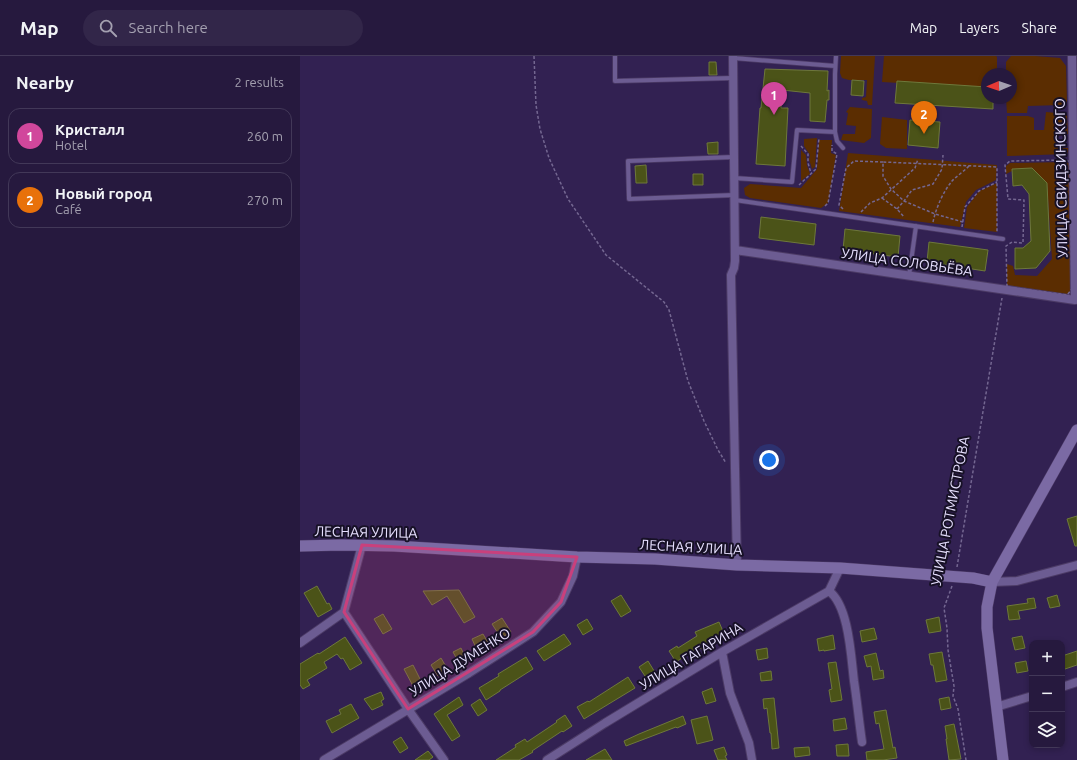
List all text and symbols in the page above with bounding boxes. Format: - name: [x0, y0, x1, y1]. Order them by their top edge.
- search box: [83, 10, 363, 46]
- text: Map: [20, 17, 59, 39]
- icon: search: [97, 17, 119, 39]
- text: Search here: [129, 19, 208, 36]
- text: Map: [910, 20, 937, 36]
- text: Layers: [959, 20, 999, 36]
- text: Share: [1021, 20, 1057, 36]
- north arrow: [981, 68, 1017, 104]
- text: Nearby: [16, 73, 74, 92]
- text: 2 results: [234, 75, 284, 89]
- pin: 1: [761, 82, 787, 115]
- street label: УЛИЦА СВИДЗИНСКОГО: [1052, 98, 1070, 258]
- pin: 2: [911, 101, 937, 134]
- text: Кристалл: [55, 121, 125, 138]
- text: 1: [26, 129, 34, 143]
- text: 260 m: [247, 129, 283, 143]
- text: Hotel: [55, 138, 87, 152]
- text: Новый город: [55, 185, 152, 202]
- text: 2: [26, 193, 34, 207]
- text: 270 m: [247, 193, 283, 207]
- text: Café: [55, 202, 82, 216]
- street label: УЛИЦА СОЛОВЬЁВА: [840, 245, 974, 279]
- street label: УЛИЦА РОТМИСТРОВА: [928, 435, 972, 587]
- your location: [759, 450, 779, 470]
- street label: ЛЕСНАЯ УЛИЦА: [314, 523, 418, 541]
- street label: ЛЕСНАЯ УЛИЦА: [639, 536, 743, 558]
- street label: УЛИЦА ГАГАРИНА: [637, 619, 745, 693]
- street label: УЛИЦА ДУМЕНКО: [407, 624, 513, 699]
- map controls: [1029, 640, 1065, 748]
- button: +: [1029, 640, 1065, 676]
- button: −: [1029, 676, 1065, 712]
- button: layers: [1029, 712, 1065, 748]

